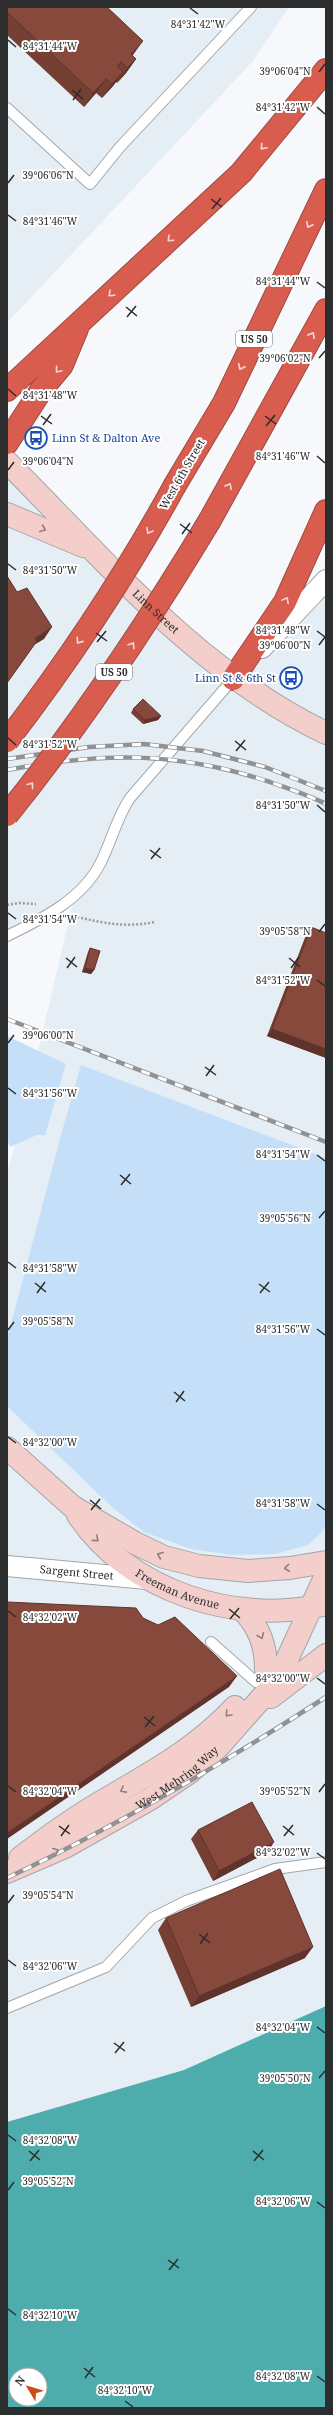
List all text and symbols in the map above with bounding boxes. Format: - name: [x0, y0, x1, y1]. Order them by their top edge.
- text: 84°31'42"W: [171, 17, 226, 31]
- text: 84°31'44"W: [23, 39, 78, 53]
- text: 39°06'04"N: [259, 64, 311, 78]
- text: 84°31'42"W: [256, 100, 311, 114]
- one-way arrow: [260, 143, 267, 150]
- text: 39°06'06"N: [22, 168, 74, 182]
- text: 84°31'46"W: [23, 214, 78, 228]
- one-way arrow: [306, 221, 314, 228]
- one-way arrow: [167, 234, 175, 241]
- text: 84°31'44"W: [256, 274, 311, 288]
- one-way arrow: [108, 289, 116, 297]
- road number: US 50: [236, 331, 272, 347]
- one-way arrow: [307, 332, 314, 340]
- text: 39°06'02"N: [259, 351, 311, 365]
- one-way arrow: [238, 363, 246, 371]
- one-way arrow: [55, 365, 62, 373]
- text: 84°31'48"W: [23, 388, 78, 402]
- bus stop icon: Linn St & Dalton Ave: [23, 425, 49, 451]
- place label: Linn St & Dalton Ave: [52, 430, 160, 445]
- street label: West 6th Street: [155, 436, 208, 512]
- text: 84°31'46"W: [256, 449, 311, 463]
- text: 39°06'04"N: [22, 454, 74, 468]
- one-way arrow: [224, 483, 231, 490]
- one-way arrow: [39, 524, 46, 532]
- one-way arrow: [147, 527, 154, 534]
- text: 84°31'50"W: [23, 563, 78, 577]
- street label: Linn Street: [130, 586, 183, 637]
- one-way arrow: [281, 596, 288, 604]
- text: 84°31'48"W: [256, 623, 311, 637]
- one-way arrow: [77, 636, 84, 643]
- text: 39°06'00"N: [259, 638, 311, 652]
- one-way arrow: [127, 643, 134, 650]
- road number: US 50: [96, 664, 132, 680]
- bus stop icon: Linn St & 6th St: [278, 665, 304, 691]
- place label: Linn St & 6th St: [195, 670, 276, 685]
- text: 84°31'52"W: [23, 737, 78, 751]
- one-way arrow: [26, 782, 33, 789]
- text: 84°31'50"W: [256, 798, 311, 812]
- text: 84°31'54"W: [23, 912, 78, 926]
- text: 39°05'58"N: [259, 924, 311, 938]
- text: 84°31'52"W: [256, 973, 311, 987]
- text: 39°06'00"N: [22, 1028, 74, 1042]
- text: 84°31'56"W: [23, 1086, 78, 1100]
- text: 84°31'54"W: [256, 1147, 311, 1161]
- text: 39°05'56"N: [259, 1211, 311, 1225]
- text: 84°31'58"W: [23, 1261, 78, 1275]
- text: 39°05'58"N: [22, 1314, 74, 1328]
- text: 84°31'56"W: [256, 1322, 311, 1336]
- text: 84°32'00"W: [23, 1435, 78, 1449]
- text: 84°31'58"W: [256, 1496, 311, 1510]
- one-way arrow: [92, 1534, 99, 1541]
- one-way arrow: [156, 1551, 163, 1559]
- street label: Sargent Street: [39, 1561, 114, 1583]
- one-way arrow: [284, 1563, 291, 1572]
- street label: Freeman Avenue: [133, 1565, 221, 1612]
- text: 84°32'02"W: [23, 1610, 78, 1624]
- one-way arrow: [256, 1633, 264, 1640]
- text: 84°32'00"W: [256, 1671, 311, 1685]
- one-way arrow: [225, 1709, 233, 1717]
- street label: West Mehring Way: [133, 1742, 222, 1813]
- text: 84°32'04"W: [23, 1784, 78, 1798]
- text: 39°05'52"N: [259, 1784, 311, 1798]
- one-way arrow: [120, 1785, 127, 1792]
- text: 84°32'02"W: [256, 1845, 311, 1859]
- one-way arrow: [52, 1848, 59, 1856]
- text: 39°05'54"N: [22, 1888, 74, 1902]
- text: 84°32'06"W: [23, 1959, 78, 1973]
- text: 84°32'04"W: [256, 2020, 311, 2034]
- text: 39°05'50"N: [259, 2071, 311, 2085]
- text: 84°32'08"W: [23, 2133, 78, 2147]
- text: 39°05'52"N: [22, 2174, 74, 2188]
- text: 84°32'06"W: [256, 2194, 311, 2208]
- text: 84°32'10"W: [23, 2308, 78, 2322]
- north arrow: [8, 2367, 48, 2407]
- text: 84°32'08"W: [256, 2369, 311, 2383]
- text: N: [11, 2372, 29, 2389]
- text: 84°32'10"W: [98, 2383, 153, 2397]

